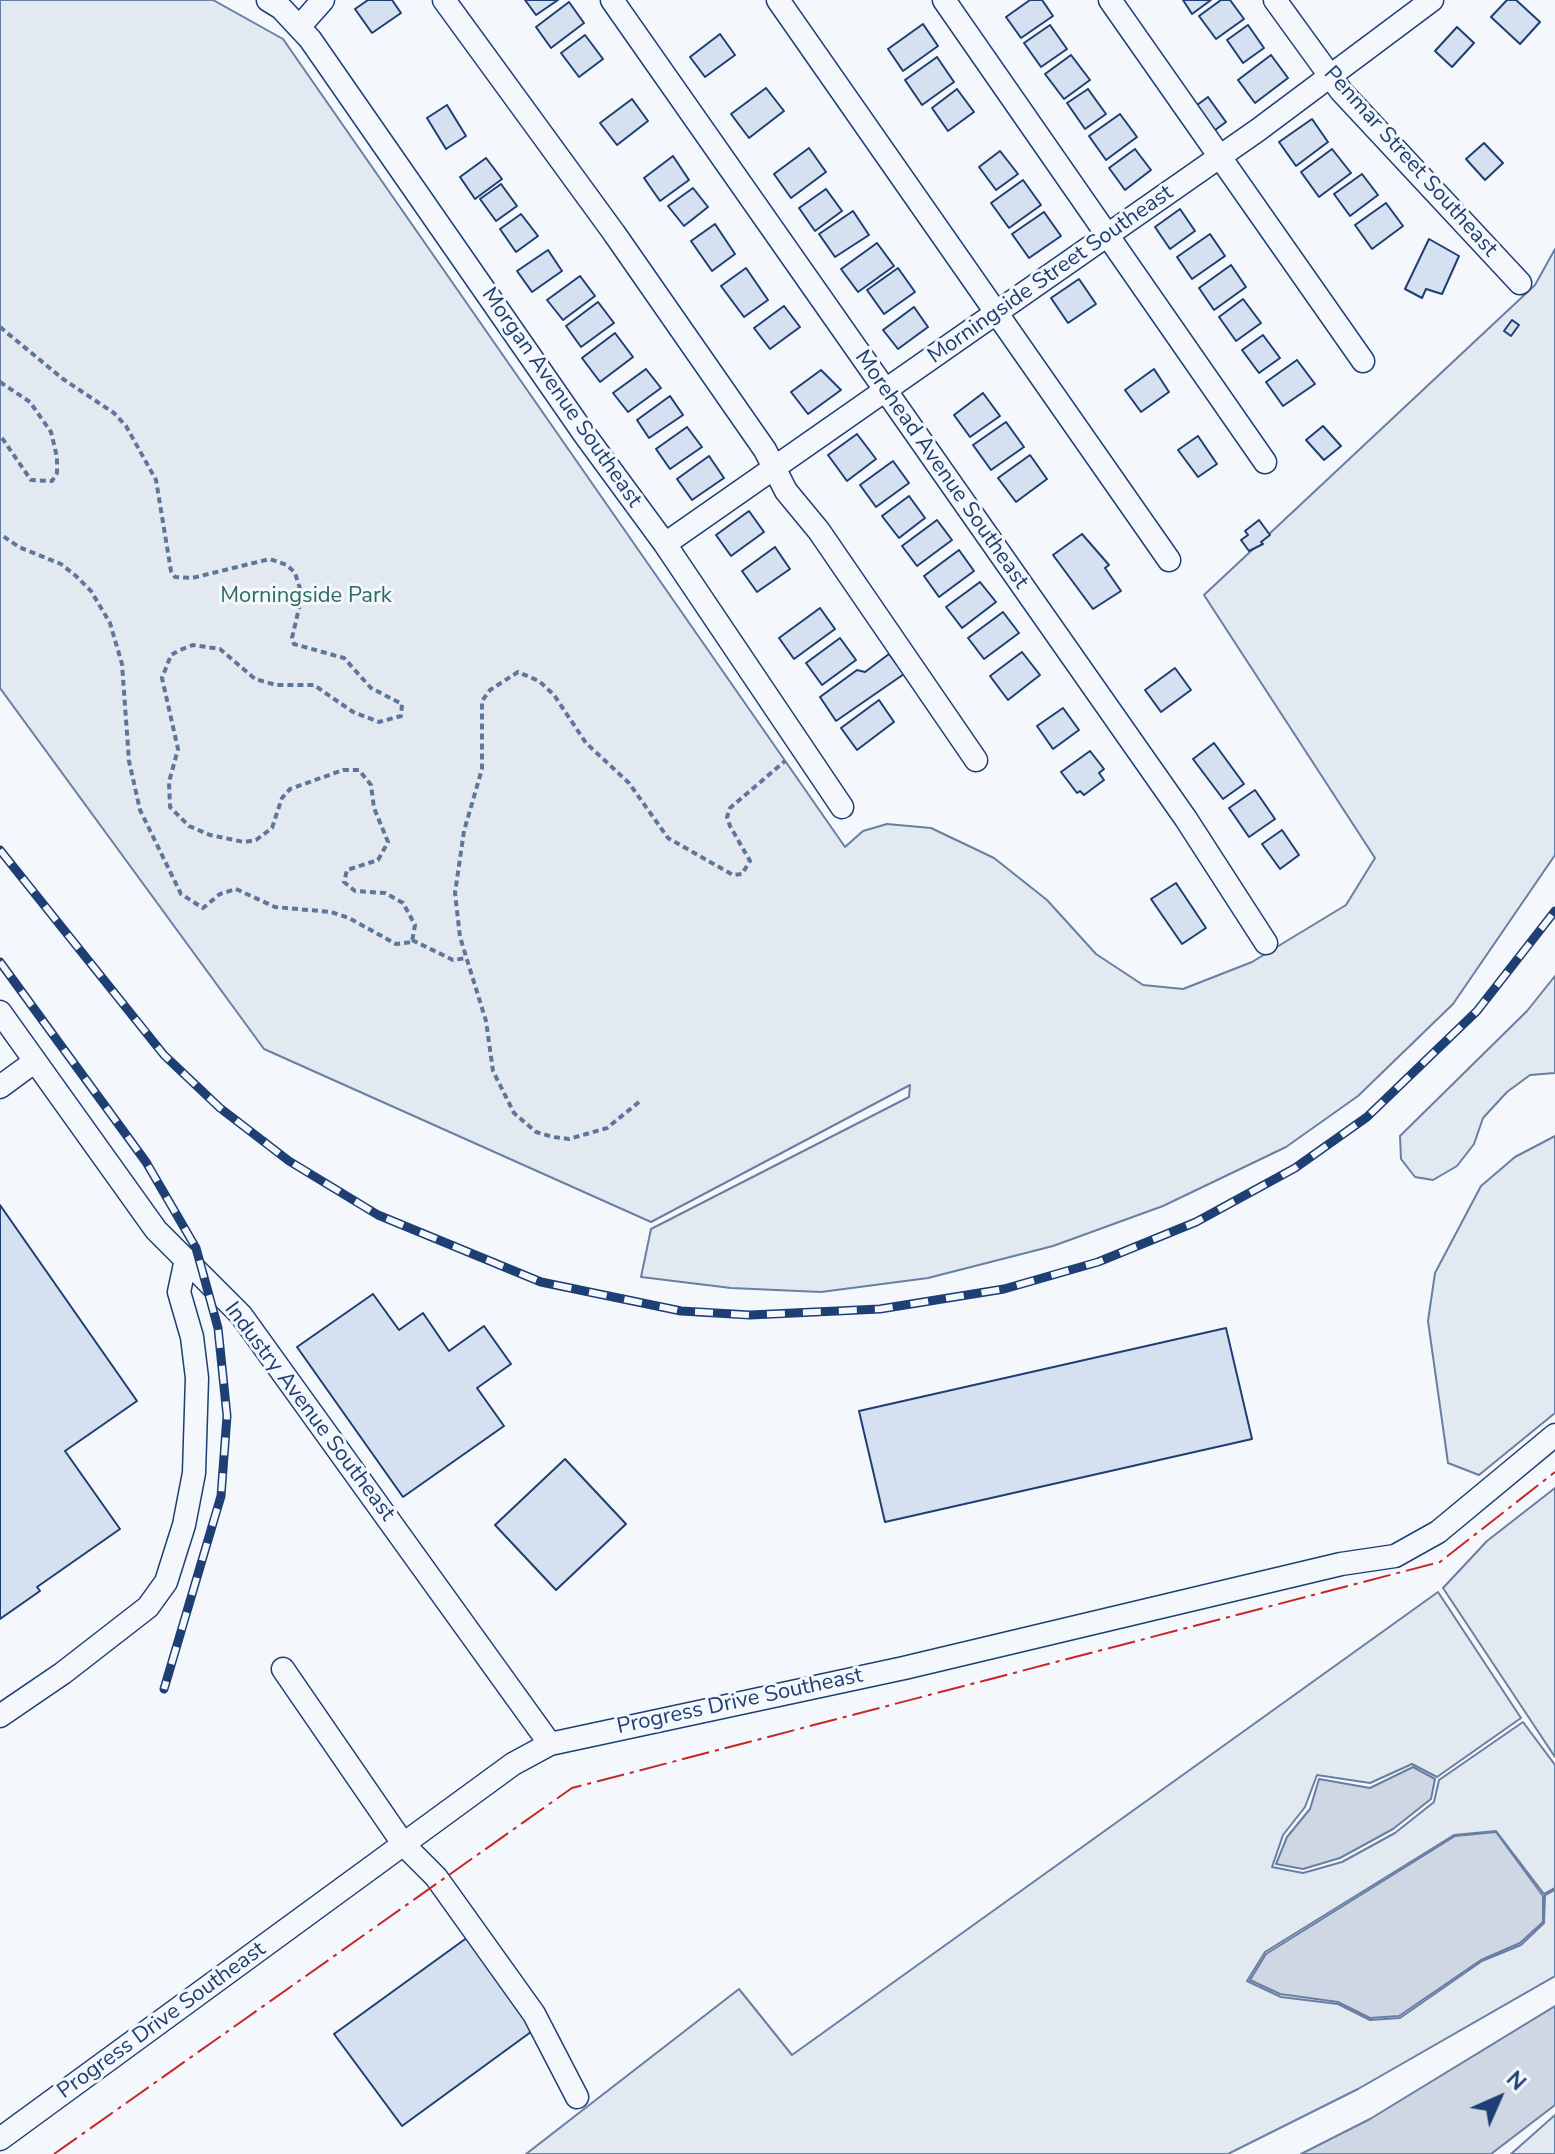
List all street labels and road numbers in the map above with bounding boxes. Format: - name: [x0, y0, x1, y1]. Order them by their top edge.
- street label: Penmar Street Southeast: [1317, 61, 1503, 263]
- street label: Morningside Street Southeast: [923, 180, 1179, 370]
- street label: Morgan Avenue Southeast: [475, 283, 647, 513]
- street label: Morehead Avenue Southeast: [848, 346, 1034, 594]
- street label: Industry Avenue Southeast: [218, 1297, 400, 1527]
- street label: Progress Drive Southeast: [615, 1663, 865, 1741]
- street label: Progress Drive Southeast: [53, 1937, 271, 2105]

